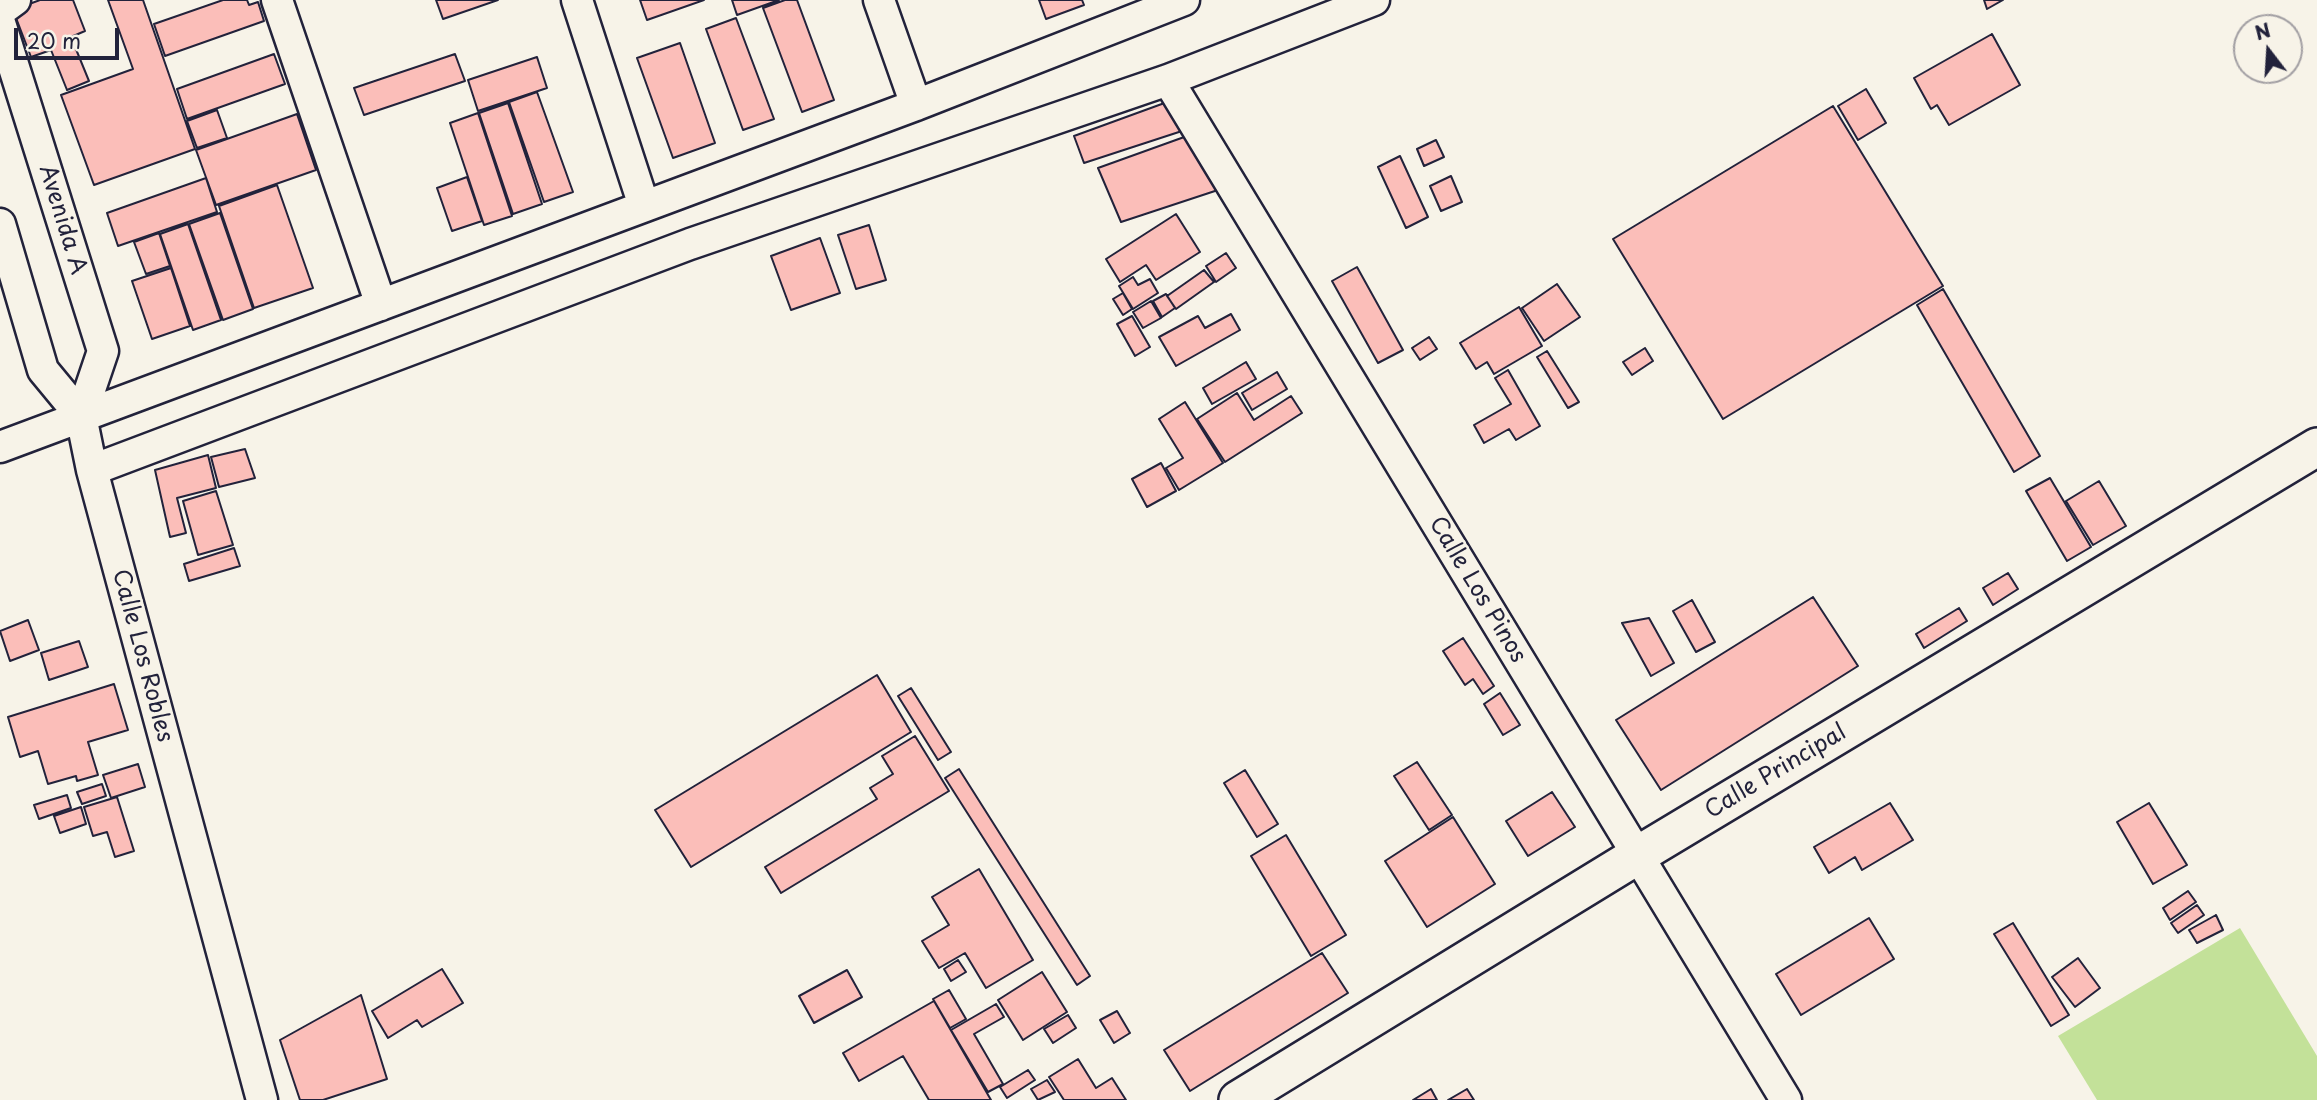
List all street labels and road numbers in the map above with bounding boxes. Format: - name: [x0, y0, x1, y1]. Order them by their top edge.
- street label: Avenida A: [32, 162, 92, 278]
- street label: Calle Los Pinos: [1423, 512, 1531, 668]
- street label: Calle Los Robles: [106, 567, 178, 745]
- street label: Calle Principal: [1700, 719, 1852, 825]

